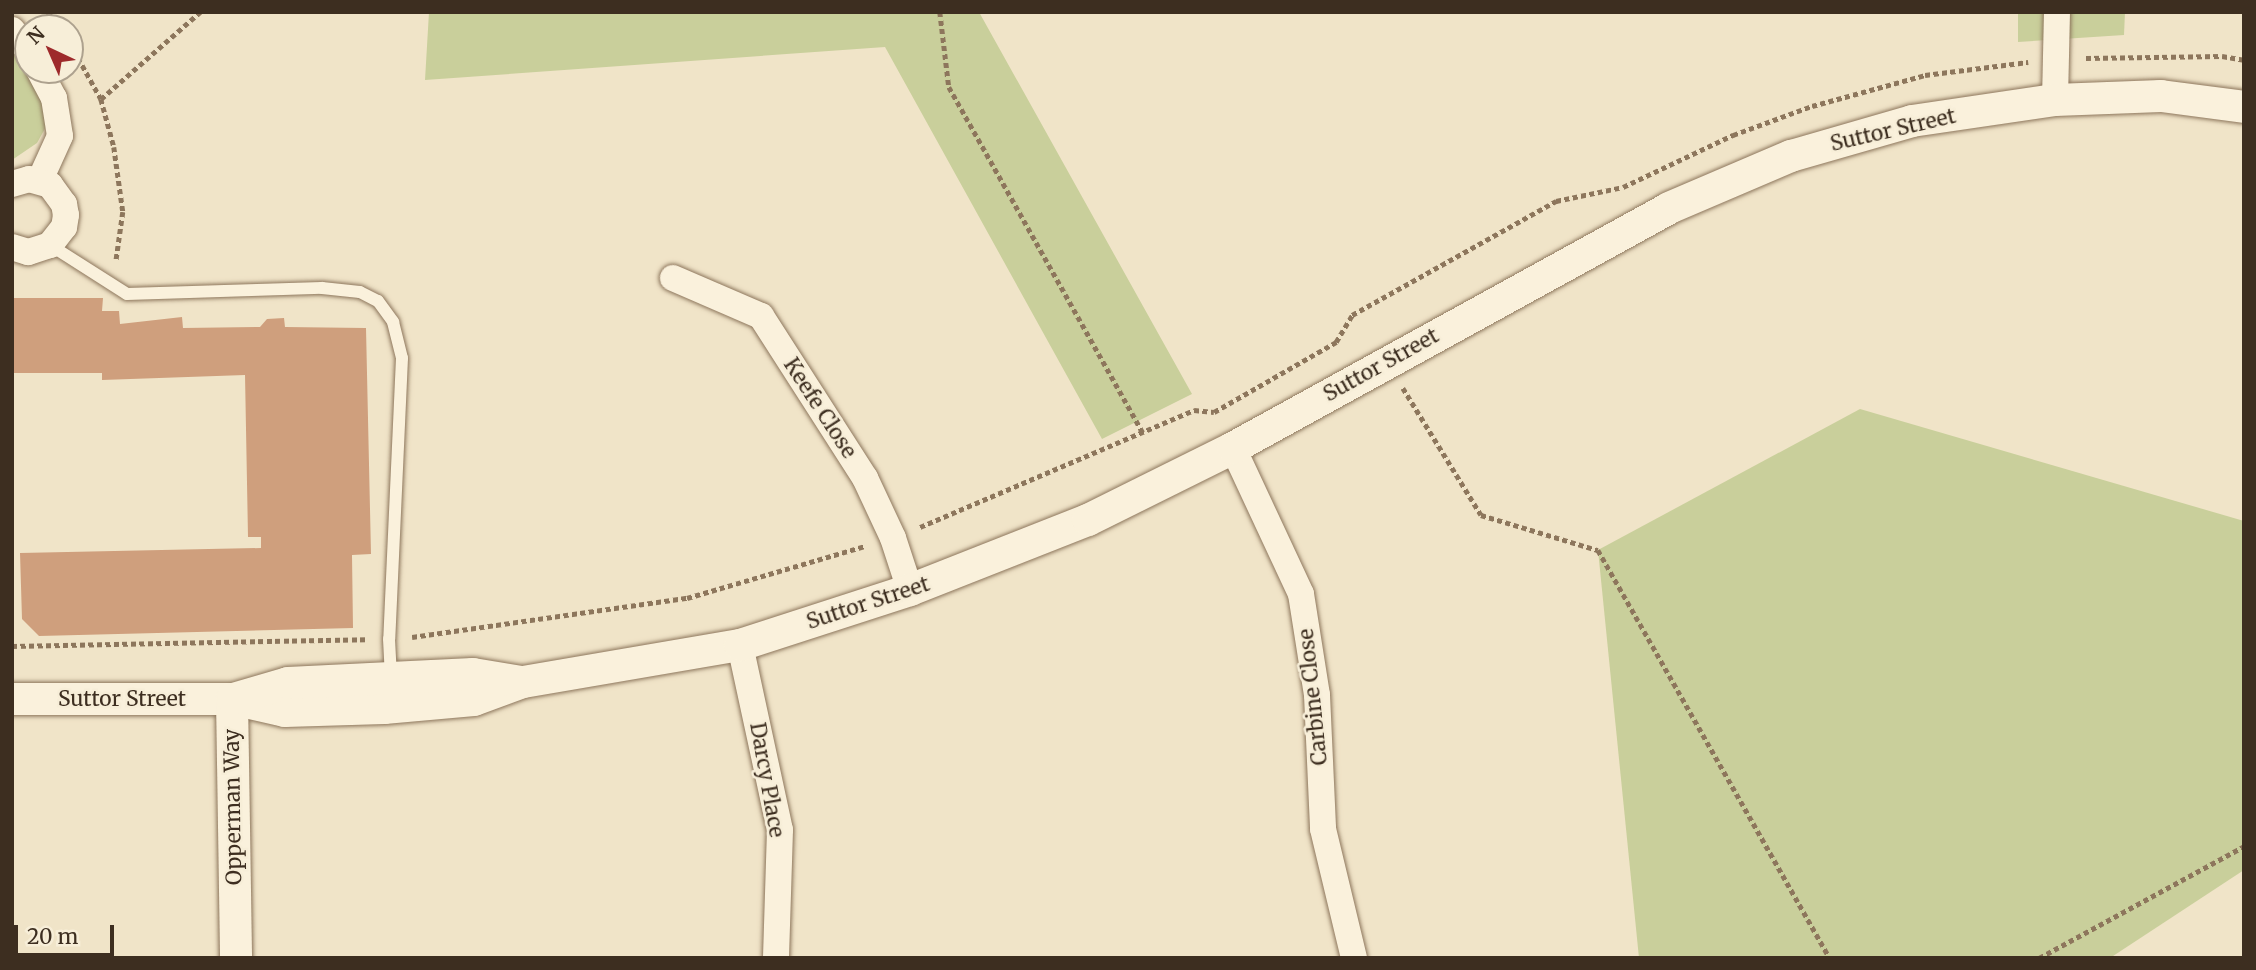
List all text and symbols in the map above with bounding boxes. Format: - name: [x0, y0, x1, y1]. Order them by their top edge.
- north arrow: [14, 14, 84, 84]
- text: N: [22, 21, 50, 49]
- street label: Suttor Street: [1828, 103, 1958, 157]
- street label: Suttor Street: [1319, 323, 1443, 407]
- street label: Keefe Close: [778, 353, 862, 463]
- street label: Suttor Street: [803, 571, 933, 635]
- street label: Carbine Close: [1293, 627, 1333, 767]
- street label: Suttor Street: [58, 686, 186, 712]
- street label: Darcy Place: [744, 721, 790, 839]
- street label: Opperman Way: [219, 729, 247, 885]
- scale bar: [18, 911, 117, 955]
- text: 20 m: [27, 923, 78, 950]

